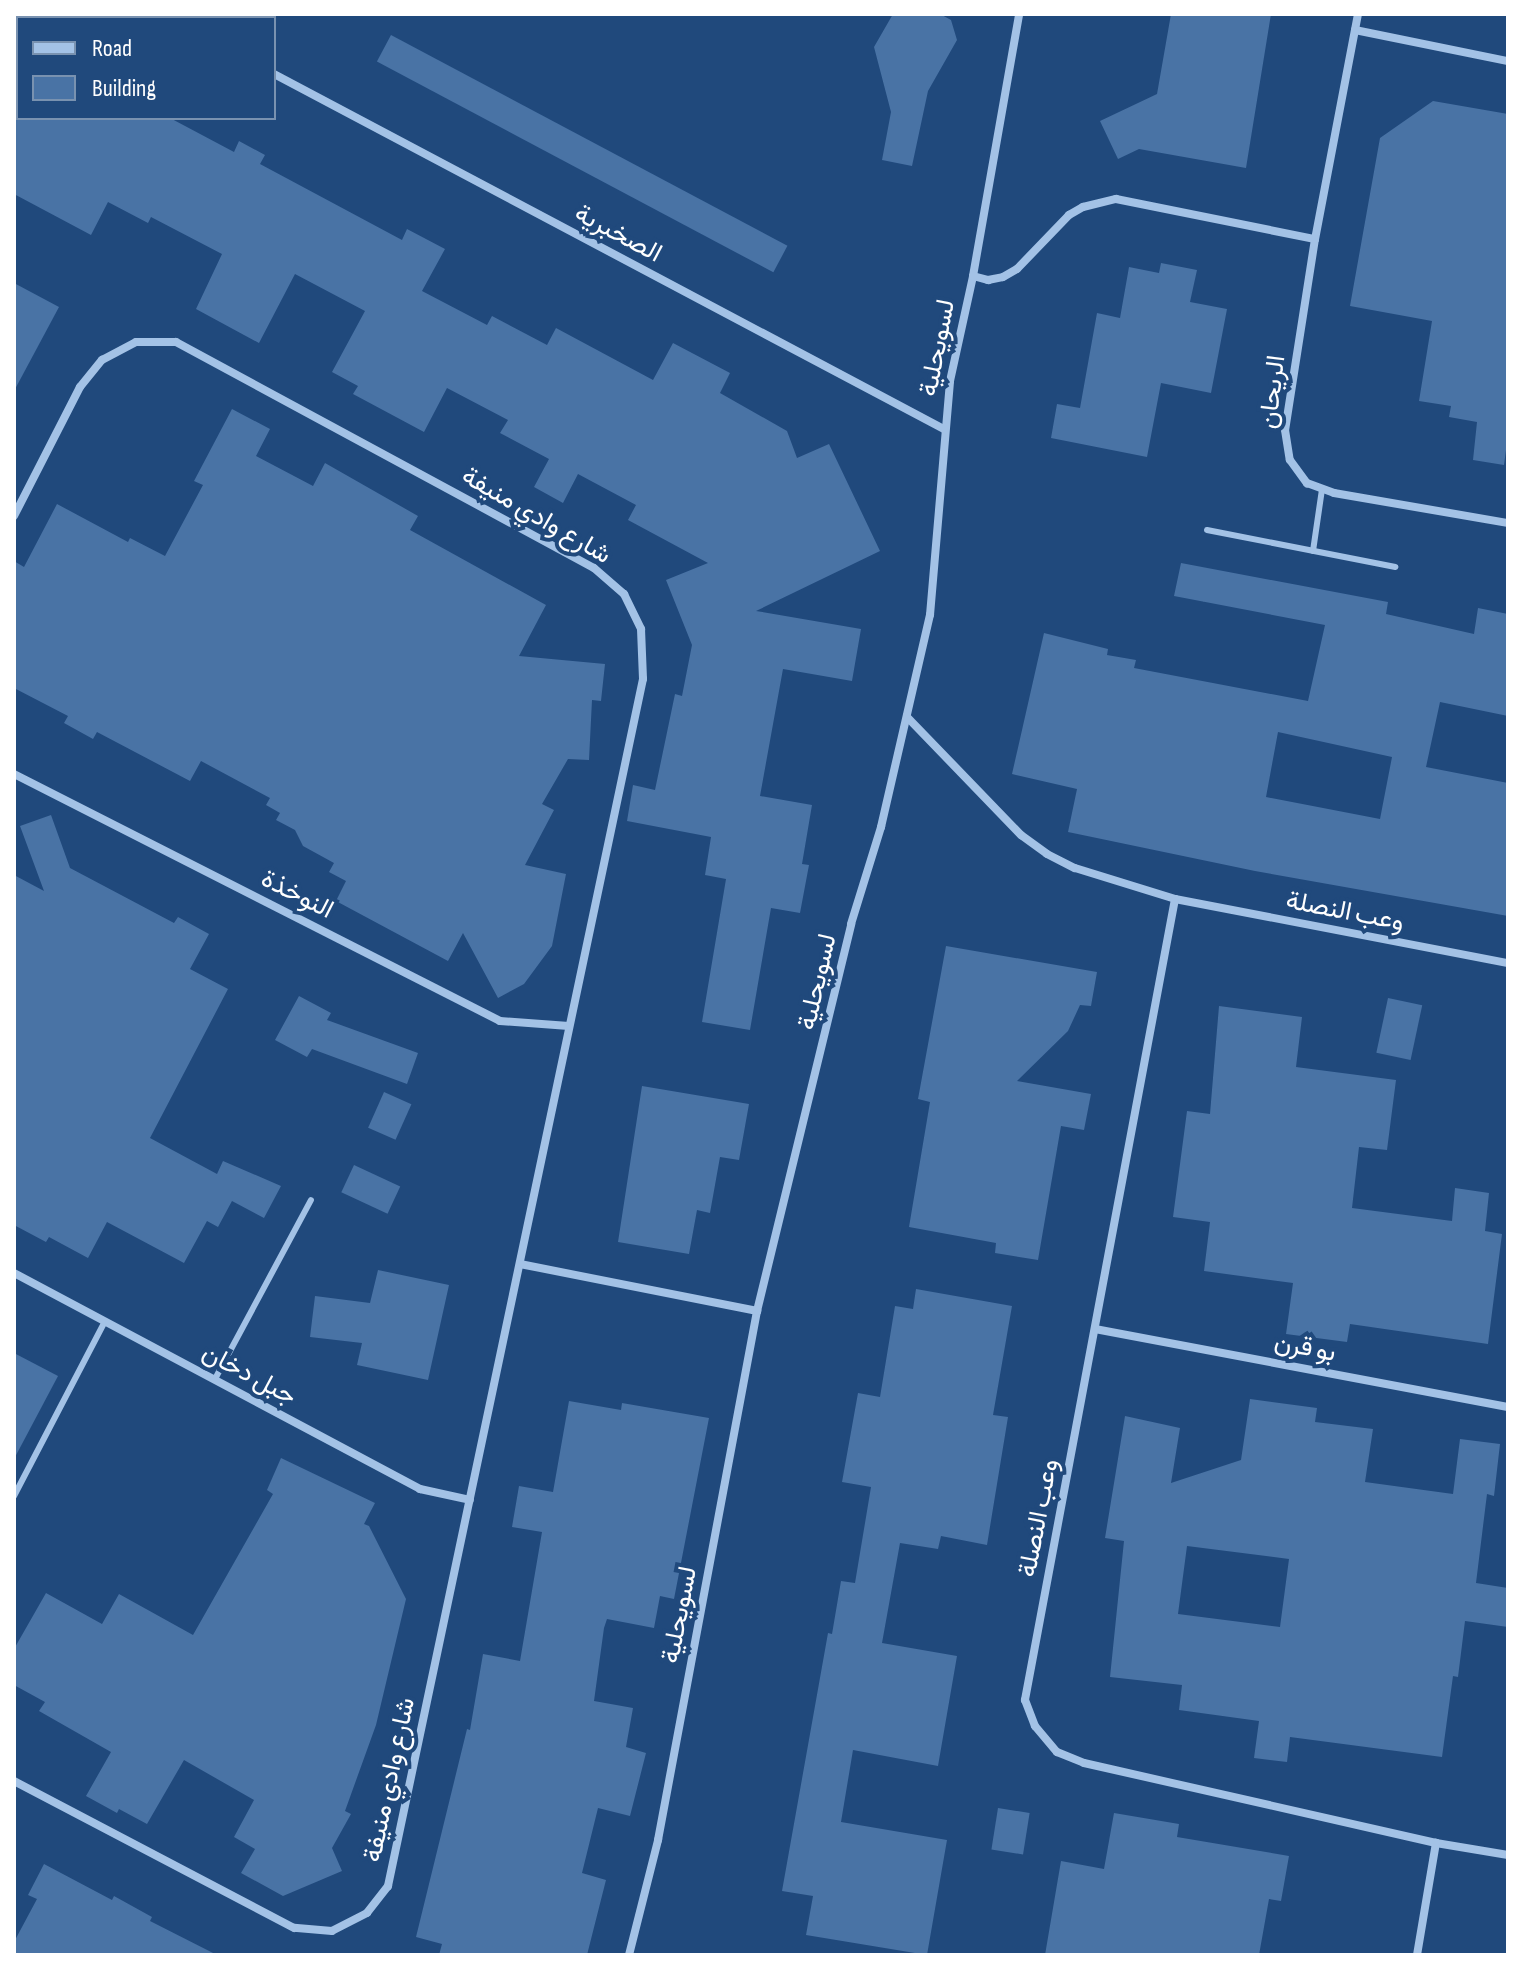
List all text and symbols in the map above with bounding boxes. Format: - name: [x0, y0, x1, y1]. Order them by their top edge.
- legend: [16, 16, 276, 120]
- text: Road: [92, 34, 132, 63]
- text: Building: [92, 74, 156, 103]
- street label: الصخبرية: [569, 198, 667, 270]
- street label: لسويحلية: [913, 297, 963, 399]
- street label: الريحان: [1253, 353, 1293, 431]
- street label: شارع وادي منيفة: [456, 461, 616, 571]
- street label: النوخذة: [256, 864, 338, 926]
- street label: وعب النصلة: [1283, 885, 1407, 939]
- street label: لسويحلية: [792, 931, 844, 1033]
- street label: بو قرن: [1272, 1327, 1338, 1369]
- street label: جبل دخان: [197, 1337, 301, 1413]
- street label: وعب النصلة: [1012, 1456, 1066, 1580]
- street label: لسويحلية: [655, 1564, 705, 1666]
- street label: شارع وادي منيفة: [357, 1695, 423, 1865]

